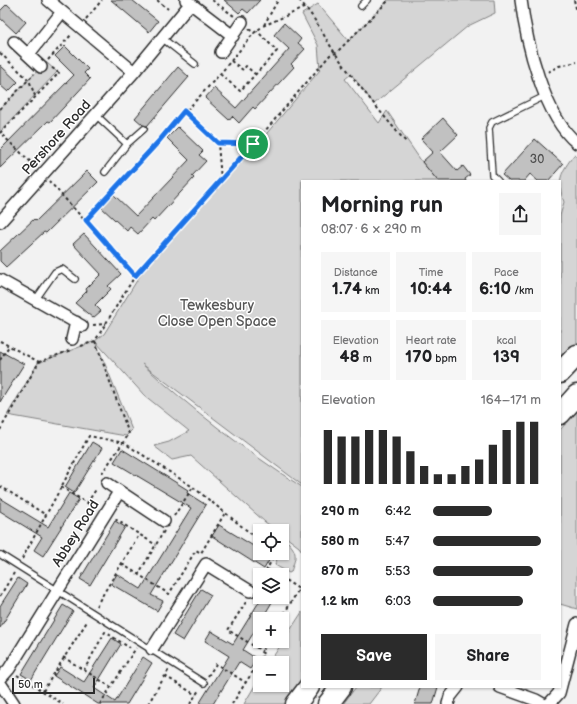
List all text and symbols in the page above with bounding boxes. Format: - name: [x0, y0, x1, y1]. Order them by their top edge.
- street label: Pershore Road: [18, 96, 94, 178]
- pin: [236, 127, 270, 161]
- icon: arrive: [242, 133, 264, 155]
- house number: 30: [530, 152, 544, 167]
- text: Morning run: [321, 192, 443, 219]
- button: share: [499, 193, 541, 235]
- text: 08:07 · 6 × 290 m: [321, 221, 421, 237]
- text: Distance: [334, 266, 378, 279]
- text: Time: [419, 266, 443, 279]
- text: Pace: [494, 266, 519, 279]
- text: 1.74: [332, 279, 362, 299]
- text: 10:44: [410, 279, 452, 299]
- text: 6:10: [479, 279, 511, 299]
- text: km: [362, 284, 380, 297]
- text: /km: [511, 284, 534, 297]
- park label: Tewkesbury Close Open Space: [158, 297, 276, 330]
- text: Elevation: [333, 334, 379, 347]
- text: Heart rate: [406, 334, 456, 347]
- text: kcal: [496, 334, 516, 347]
- text: 48: [340, 347, 360, 367]
- text: 170: [405, 347, 432, 367]
- text: 139: [493, 347, 520, 367]
- text: m: [360, 352, 372, 365]
- text: bpm: [432, 352, 457, 365]
- text: Elevation: [321, 392, 375, 408]
- text: 164–171 m: [481, 392, 541, 408]
- street label: Abbey Road: [48, 497, 103, 570]
- text: 290 m: [321, 503, 359, 519]
- text: 6:42: [385, 503, 411, 519]
- map controls: [253, 524, 289, 692]
- button: locate: [253, 524, 289, 560]
- text: 580 m: [321, 533, 359, 549]
- text: 5:47: [385, 533, 409, 549]
- text: 870 m: [321, 563, 359, 579]
- text: 5:53: [385, 563, 411, 579]
- button: layers: [253, 568, 289, 604]
- text: 1.2 km: [321, 593, 359, 609]
- text: 6:03: [385, 593, 411, 609]
- button: +: [253, 612, 289, 648]
- button: Save: [321, 634, 427, 680]
- button: Share: [435, 634, 541, 680]
- button: −: [253, 656, 289, 692]
- scale bar: [12, 676, 95, 695]
- text: 50 m: [18, 678, 43, 691]

